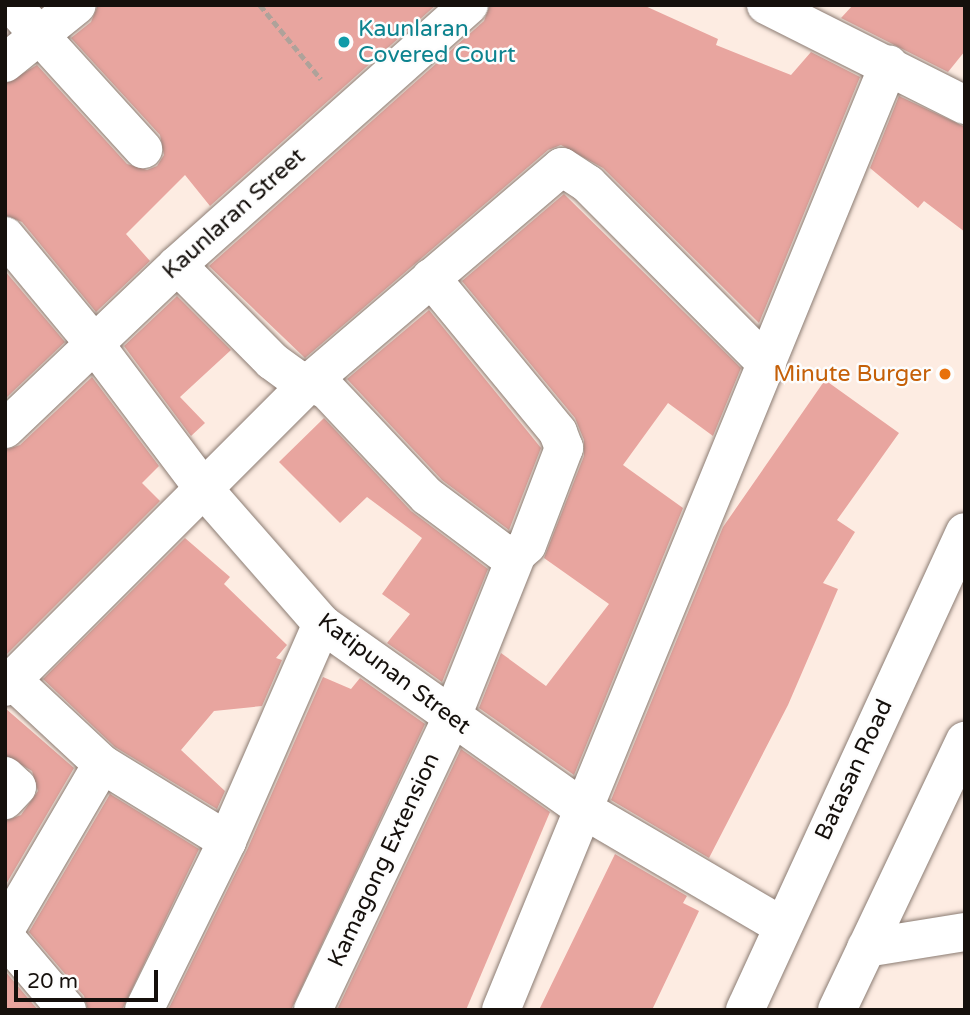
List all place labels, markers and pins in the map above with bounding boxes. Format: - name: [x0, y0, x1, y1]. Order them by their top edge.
- place label: Kaunlaran Covered Court: [358, 15, 516, 69]
- marker: Kaunlaran Covered Court: [336, 34, 352, 50]
- place label: Minute Burger: [773, 360, 931, 388]
- marker: Minute Burger: [937, 366, 953, 382]

